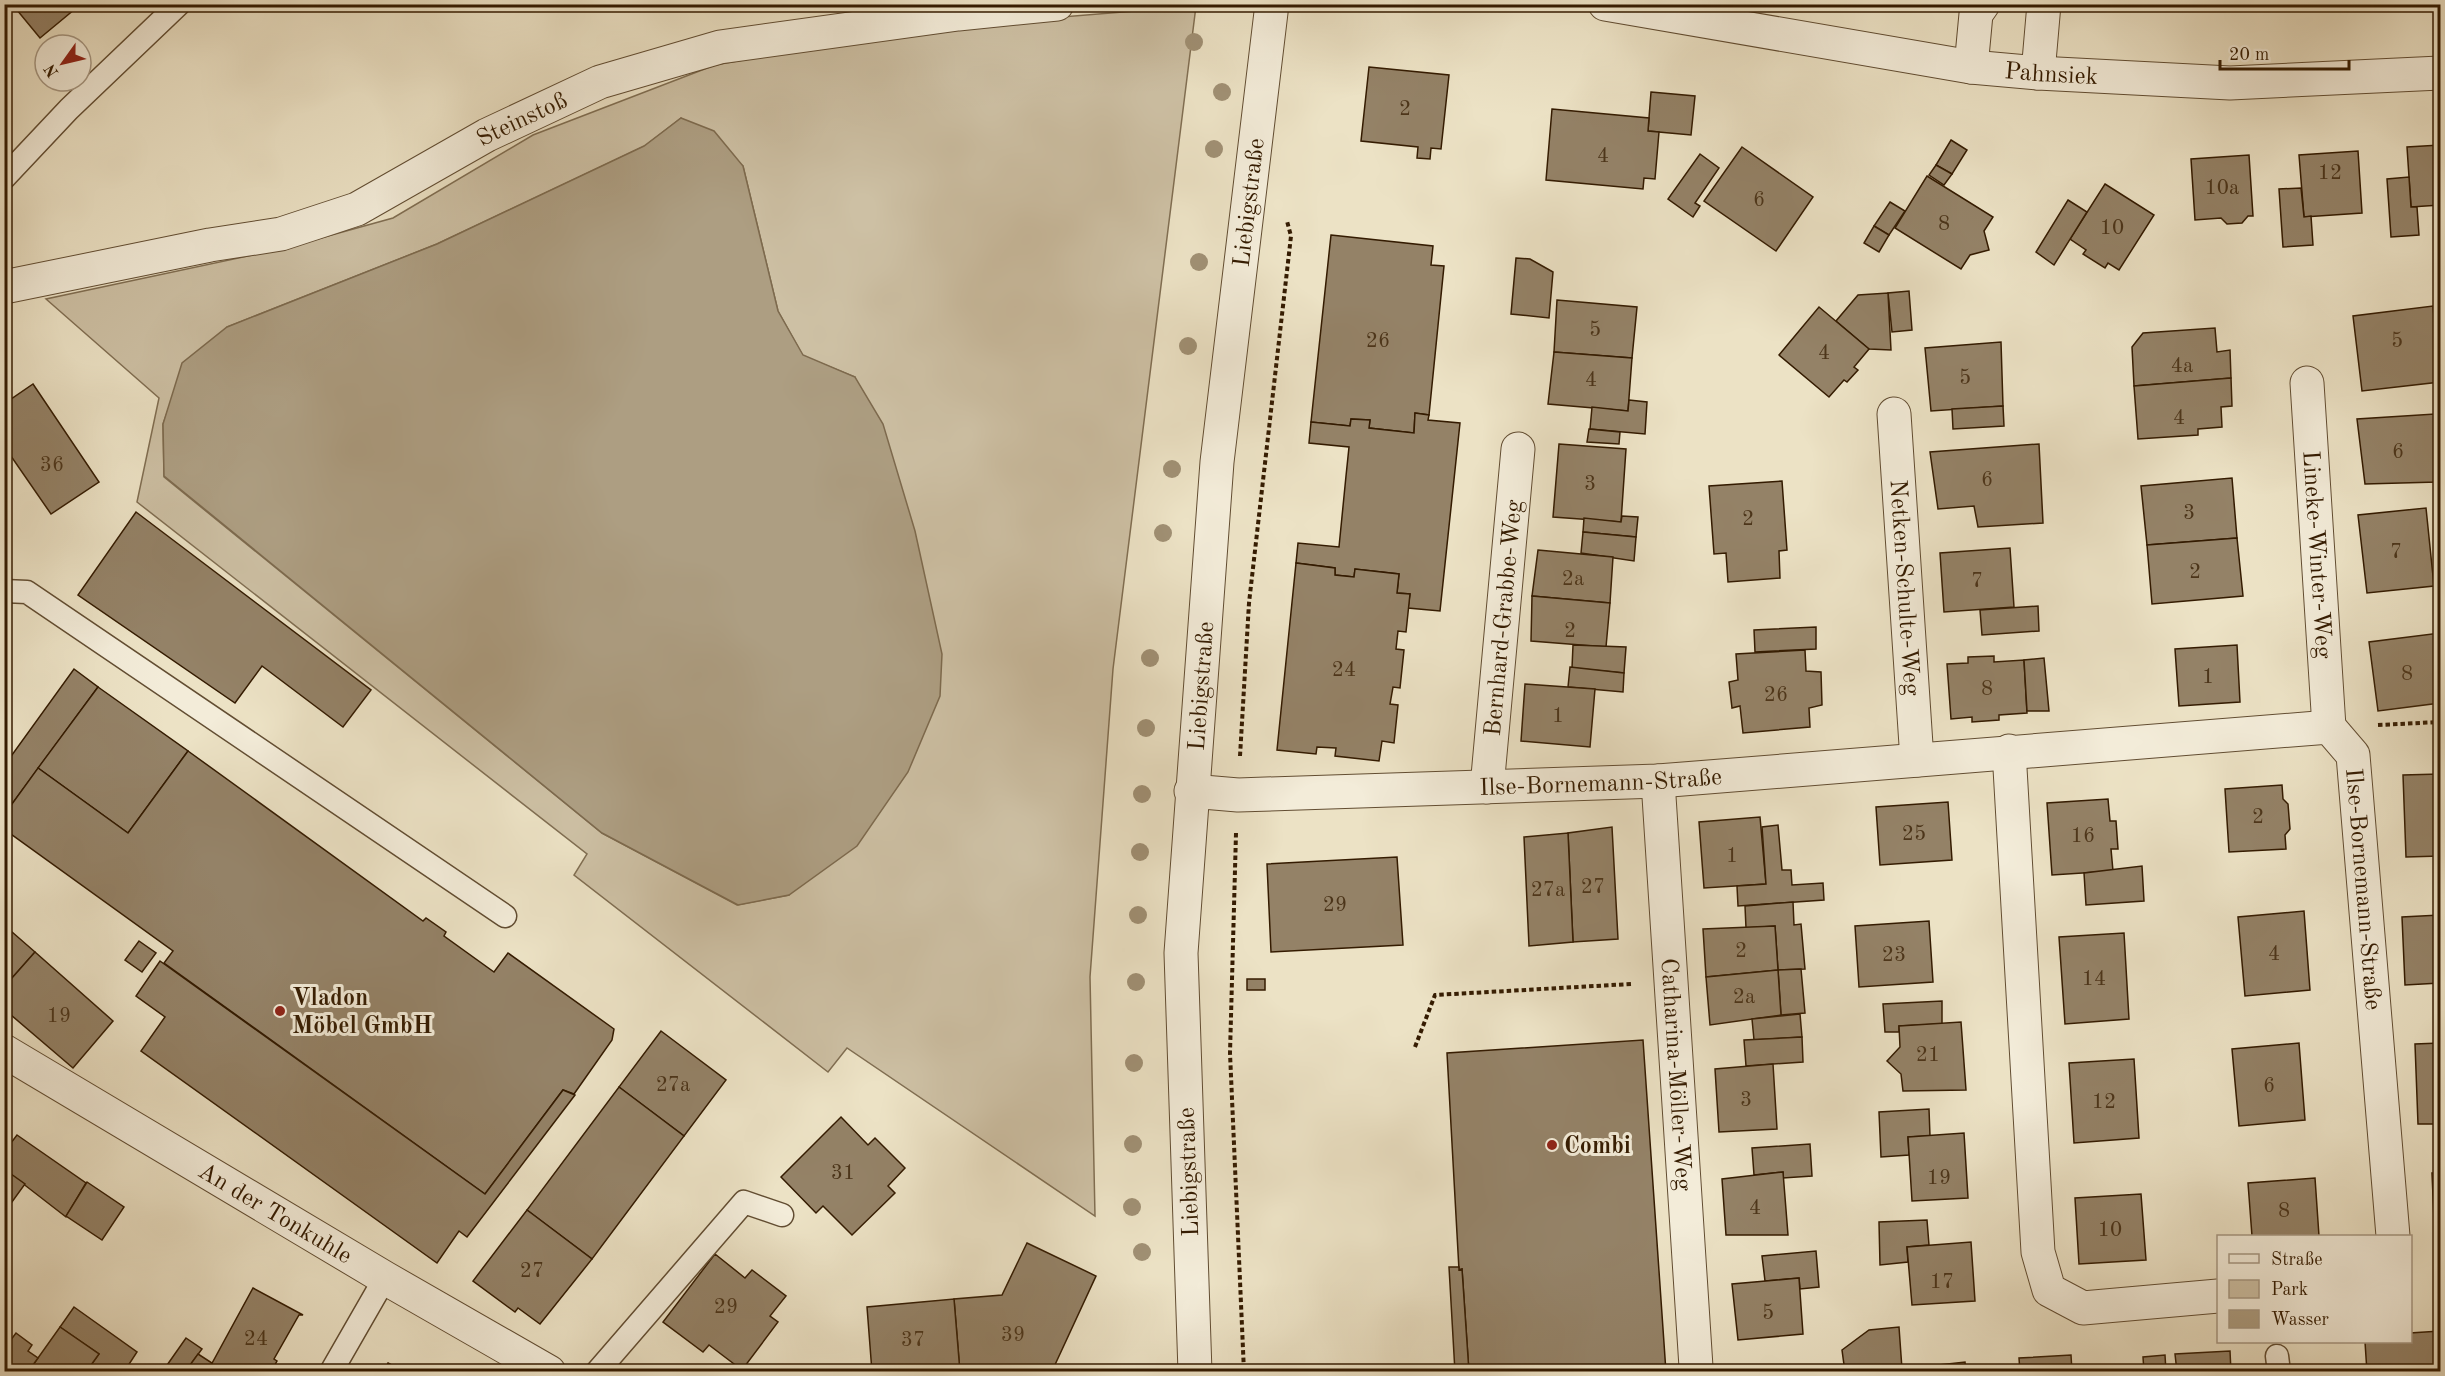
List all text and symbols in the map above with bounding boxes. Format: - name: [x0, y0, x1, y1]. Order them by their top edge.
- north arrow: [33, 33, 93, 93]
- scale bar: [2220, 33, 2349, 71]
- text: 20 m: [2229, 46, 2269, 64]
- text: N: [42, 60, 62, 80]
- street label: Pahnsiek: [2003, 60, 2099, 90]
- street label: Steinstoß: [473, 89, 572, 152]
- house number: 2: [1399, 99, 1411, 120]
- street label: Liebigstraße: [1231, 137, 1270, 268]
- house number: 4: [1597, 146, 1609, 167]
- house number: 12: [2318, 163, 2342, 184]
- house number: 10a: [2205, 178, 2239, 199]
- house number: 6: [1753, 190, 1765, 211]
- house number: 8: [1938, 214, 1950, 235]
- house number: 10: [2100, 218, 2124, 239]
- house number: 5: [1589, 320, 1601, 341]
- house number: 26: [1366, 331, 1390, 352]
- house number: 5: [2391, 331, 2403, 352]
- house number: 4: [1818, 343, 1830, 364]
- house number: 4a: [2171, 356, 2193, 377]
- house number: 5: [1959, 368, 1971, 389]
- house number: 4: [1585, 370, 1597, 391]
- house number: 4: [2173, 408, 2185, 429]
- house number: 6: [2392, 442, 2404, 463]
- street label: Lineke-Winter-Weg: [2297, 450, 2335, 660]
- house number: 36: [40, 455, 64, 476]
- house number: 6: [1981, 470, 1993, 491]
- house number: 3: [1584, 474, 1596, 495]
- street label: Netken-Schulte-Weg: [1884, 479, 1923, 697]
- street label: Bernhard-Grabbe-Weg: [1482, 499, 1527, 737]
- house number: 3: [2183, 503, 2195, 524]
- house number: 2: [1742, 509, 1754, 530]
- house number: 7: [2390, 542, 2402, 563]
- house number: 2: [2189, 562, 2201, 583]
- house number: 2a: [1562, 569, 1584, 590]
- house number: 7: [1971, 571, 1983, 592]
- street label: Liebigstraße: [1186, 621, 1219, 752]
- house number: 2: [1564, 621, 1576, 642]
- house number: 24: [1332, 660, 1356, 681]
- house number: 8: [2401, 664, 2413, 685]
- house number: 1: [2202, 667, 2214, 688]
- house number: 8: [1981, 679, 1993, 700]
- house number: 26: [1764, 685, 1788, 706]
- house number: 1: [1552, 706, 1564, 727]
- street label: Ilse-Bornemann-Straße: [1479, 766, 1723, 801]
- street label: Ilse-Bornemann-Straße: [2340, 767, 2384, 1011]
- house number: 2: [2252, 807, 2264, 828]
- house number: 25: [1902, 824, 1926, 845]
- house number: 16: [2071, 826, 2095, 847]
- house number: 1: [1726, 846, 1738, 867]
- house number: 27: [1581, 877, 1605, 898]
- house number: 27a: [1531, 880, 1565, 901]
- house number: 29: [1323, 895, 1347, 916]
- house number: 2: [1735, 941, 1747, 962]
- house number: 4: [2268, 944, 2280, 965]
- house number: 23: [1882, 945, 1906, 966]
- street label: Catharina-Möller-Weg: [1656, 957, 1695, 1192]
- house number: 14: [2082, 969, 2106, 990]
- place label: Vladon Möbel GmbH: [292, 987, 433, 1039]
- house number: 2a: [1733, 987, 1755, 1008]
- marker: Vladon Möbel GmbH: [273, 1004, 287, 1018]
- house number: 19: [47, 1006, 71, 1027]
- house number: 21: [1916, 1045, 1940, 1066]
- house number: 27a: [656, 1075, 690, 1096]
- house number: 6: [2263, 1076, 2275, 1097]
- house number: 3: [1740, 1090, 1752, 1111]
- house number: 12: [2092, 1092, 2116, 1113]
- street label: Liebigstraße: [1176, 1107, 1204, 1237]
- place label: Combi: [1564, 1135, 1631, 1159]
- marker: Combi: [1545, 1138, 1559, 1152]
- street label: An der Tonkuhle: [193, 1159, 356, 1269]
- house number: 31: [831, 1163, 855, 1184]
- house number: 19: [1927, 1168, 1951, 1189]
- house number: 4: [1749, 1198, 1761, 1219]
- house number: 8: [2278, 1201, 2290, 1222]
- house number: 10: [2098, 1220, 2122, 1241]
- legend: [2217, 1235, 2412, 1343]
- text: Straße: [2271, 1251, 2322, 1269]
- house number: 27: [520, 1261, 544, 1282]
- house number: 17: [1930, 1272, 1954, 1293]
- text: Park: [2271, 1281, 2308, 1299]
- house number: 29: [714, 1297, 738, 1318]
- house number: 5: [1762, 1303, 1774, 1324]
- text: Wasser: [2271, 1311, 2330, 1329]
- house number: 39: [1001, 1325, 1025, 1346]
- house number: 24: [244, 1329, 268, 1350]
- house number: 37: [901, 1330, 925, 1351]

